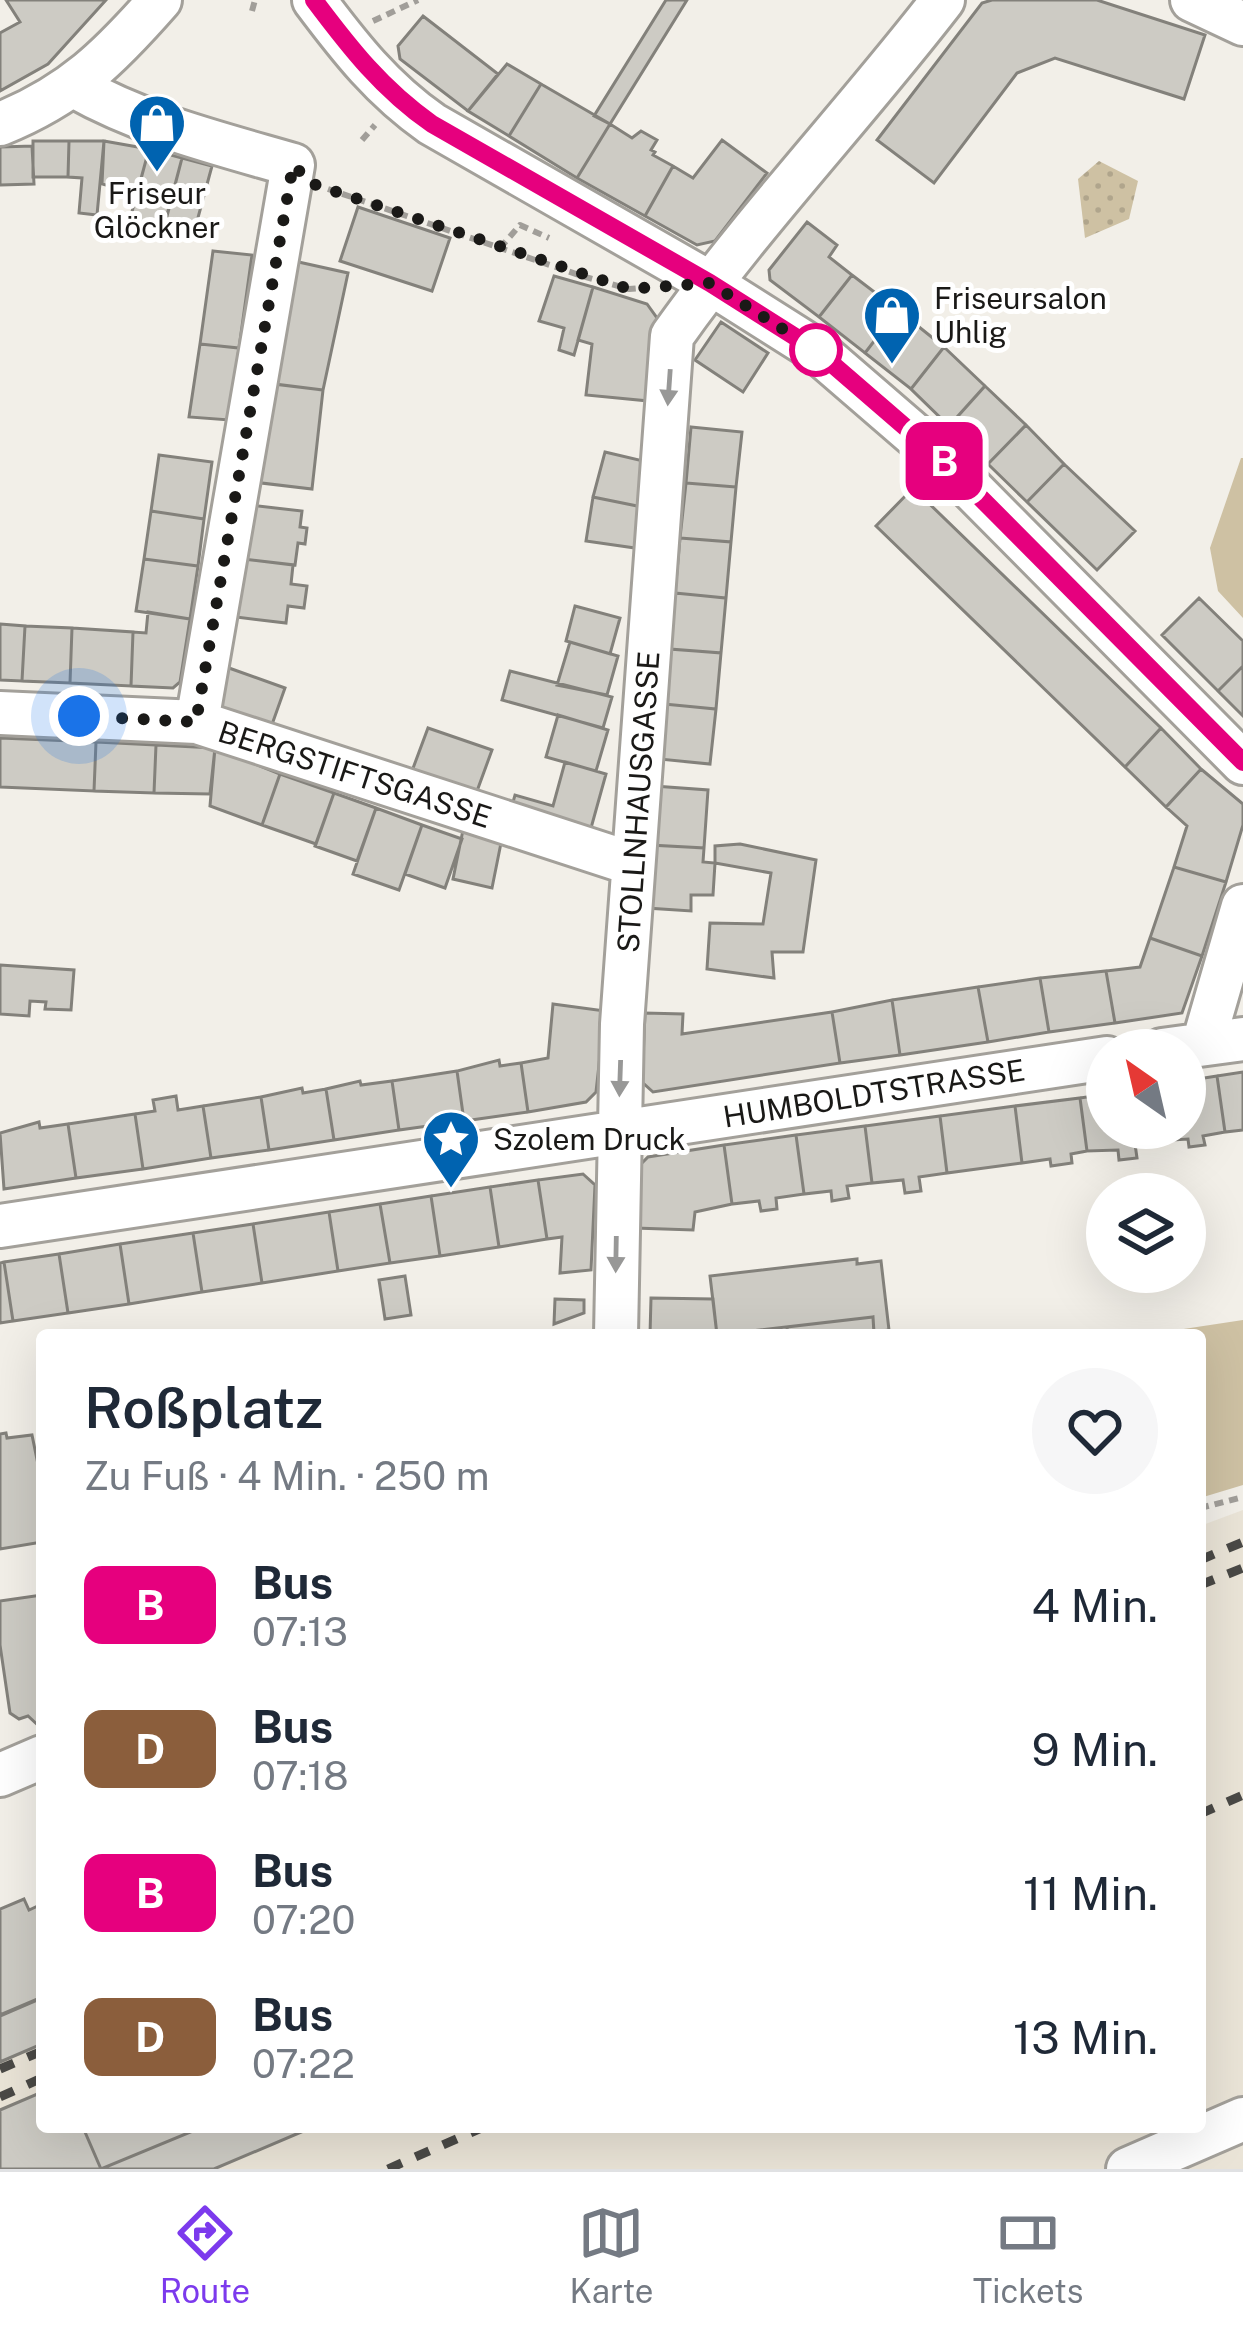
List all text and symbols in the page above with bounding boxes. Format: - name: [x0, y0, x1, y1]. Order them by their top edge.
- shop icon: Friseur Glöckner: [126, 92, 188, 174]
- place label: Friseur Glöckner: [94, 175, 220, 245]
- place label: Friseursalon Uhlig: [934, 280, 1107, 350]
- shop icon: Friseursalon Uhlig: [861, 284, 923, 366]
- unlabelled marker: [791, 325, 841, 375]
- one-way arrow: [659, 369, 678, 406]
- line badge: B: [905, 422, 983, 500]
- text: B: [930, 436, 958, 485]
- street label: STOLLNHAUSGASSE: [609, 650, 667, 954]
- your location: [49, 686, 109, 746]
- street label: BERGSTIFTSGASSE: [214, 713, 496, 835]
- north arrow: [1086, 1029, 1206, 1149]
- map controls: [1086, 1029, 1206, 1293]
- street label: HUMBOLDTSTRASSE: [720, 1051, 1028, 1135]
- one-way arrow: [611, 1060, 630, 1098]
- place icon: Szolem Druck: [420, 1108, 482, 1190]
- place label: Szolem Druck: [493, 1121, 686, 1157]
- button: layers: [1086, 1173, 1206, 1293]
- one-way arrow: [607, 1236, 626, 1274]
- button: heart: [1032, 1368, 1158, 1494]
- text: Roßplatz: [84, 1374, 323, 1441]
- text: Zu Fuß · 4 Min. · 250 m: [84, 1453, 489, 1499]
- text: Bus: [252, 1556, 333, 1609]
- text: 4 Min.: [1031, 1579, 1158, 1632]
- text: B: [136, 1580, 164, 1629]
- text: 07:13: [252, 1609, 348, 1655]
- text: Bus: [252, 1700, 333, 1753]
- text: 9 Min.: [1032, 1723, 1158, 1776]
- text: D: [135, 1724, 165, 1773]
- text: 07:18: [252, 1753, 349, 1799]
- text: Bus: [252, 1844, 333, 1897]
- text: 11 Min.: [1023, 1867, 1158, 1920]
- text: B: [136, 1868, 164, 1917]
- text: 07:20: [252, 1897, 355, 1943]
- text: Bus: [252, 1988, 333, 2041]
- text: 13 Min.: [1013, 2011, 1158, 2064]
- text: D: [135, 2012, 165, 2061]
- text: 07:22: [252, 2041, 355, 2087]
- tab: Route: [160, 2200, 250, 2310]
- tab: Karte: [570, 2200, 653, 2310]
- tab: Tickets: [973, 2200, 1083, 2310]

